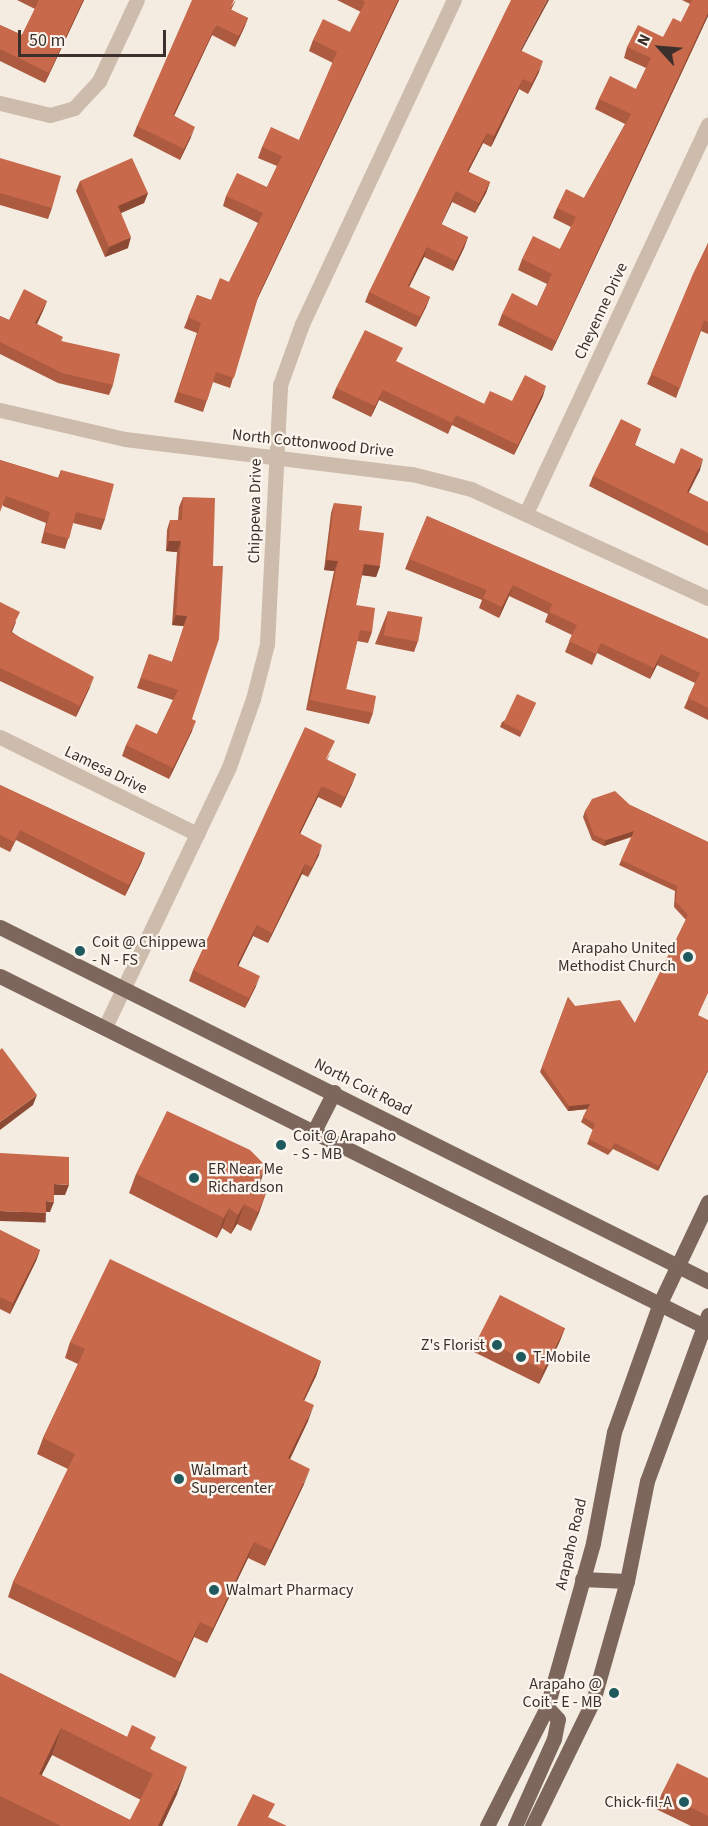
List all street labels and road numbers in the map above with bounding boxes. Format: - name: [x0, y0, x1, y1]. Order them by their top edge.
- street label: Cheyenne Drive: [570, 260, 632, 362]
- street label: North Cottonwood Drive: [231, 425, 395, 461]
- street label: Chippewa Drive: [244, 458, 266, 564]
- street label: Lamesa Drive: [61, 742, 151, 798]
- street label: North Coit Road: [311, 1054, 415, 1120]
- street label: Arapaho Road: [551, 1496, 591, 1592]

